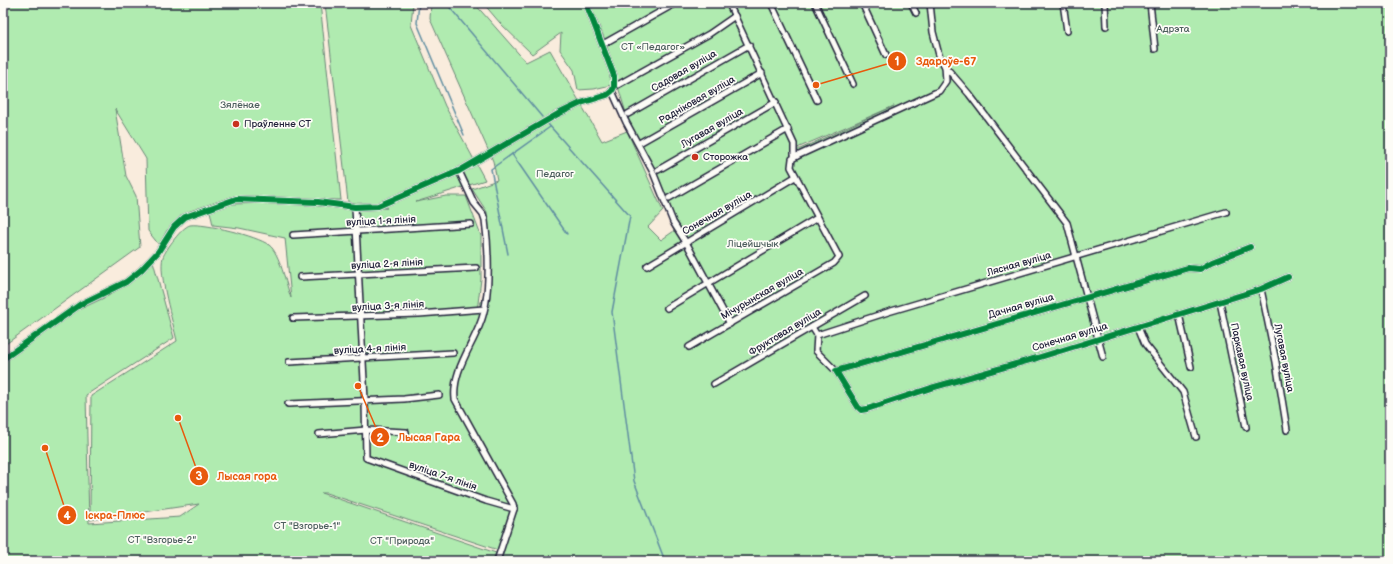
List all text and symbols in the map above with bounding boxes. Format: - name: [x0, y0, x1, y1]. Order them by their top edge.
- park label: Адрэта: [1155, 23, 1190, 35]
- park label: СТ «Педагог»: [621, 41, 685, 53]
- street label: Садовая вуліца: [649, 47, 719, 94]
- callout: Здароўе-67: [887, 49, 984, 72]
- text: 1: [894, 54, 900, 69]
- text: Здароўе-67: [916, 55, 976, 68]
- street label: Радніковая вуліца: [657, 73, 737, 127]
- park label: Зялёнае: [220, 99, 260, 111]
- street label: Лугавая вуліца: [678, 105, 745, 151]
- place label: Праўленне СТ: [244, 118, 311, 130]
- marker: Праўленне СТ: [231, 119, 241, 129]
- place label: Сторожка: [703, 151, 748, 163]
- marker: Сторожка: [690, 152, 700, 162]
- park label: Педагог: [536, 168, 574, 180]
- street label: Сонечная вуліца: [680, 188, 754, 238]
- street label: вуліца 1-я лінія: [346, 213, 417, 229]
- park label: Ліцейшчык: [726, 238, 779, 250]
- street label: Лясная вуліца: [984, 249, 1053, 279]
- street label: вуліца 2-я лінія: [351, 256, 424, 272]
- street label: Мічурынская вуліца: [719, 265, 805, 322]
- street label: Дачная вуліца: [987, 291, 1055, 321]
- street label: вуліца 3-я лінія: [352, 298, 425, 314]
- street label: Фруктовая вуліца: [747, 306, 823, 358]
- street label: Сонечная вуліца: [1031, 320, 1109, 354]
- street label: Паркавая вуліца: [1228, 322, 1256, 402]
- street label: Лугавая вуліца: [1271, 322, 1297, 393]
- street label: вуліца 4-я лінія: [334, 341, 407, 357]
- callout: Лысая Гара: [370, 426, 468, 449]
- text: 2: [376, 431, 384, 446]
- text: Лысая Гара: [397, 431, 461, 444]
- street label: вуліца 7-я лінія: [408, 459, 479, 493]
- callout: Лысая гора: [189, 464, 285, 487]
- text: 3: [195, 469, 203, 484]
- text: Лысая гора: [216, 470, 277, 483]
- callout: Іскра-Плюс: [57, 504, 153, 527]
- text: 4: [63, 509, 71, 524]
- text: Іскра-Плюс: [85, 509, 145, 522]
- park label: СТ "Взгорье-1": [274, 520, 340, 532]
- park label: СТ "Взгорье-2": [128, 534, 197, 546]
- park label: СТ "Природа": [370, 535, 434, 547]

